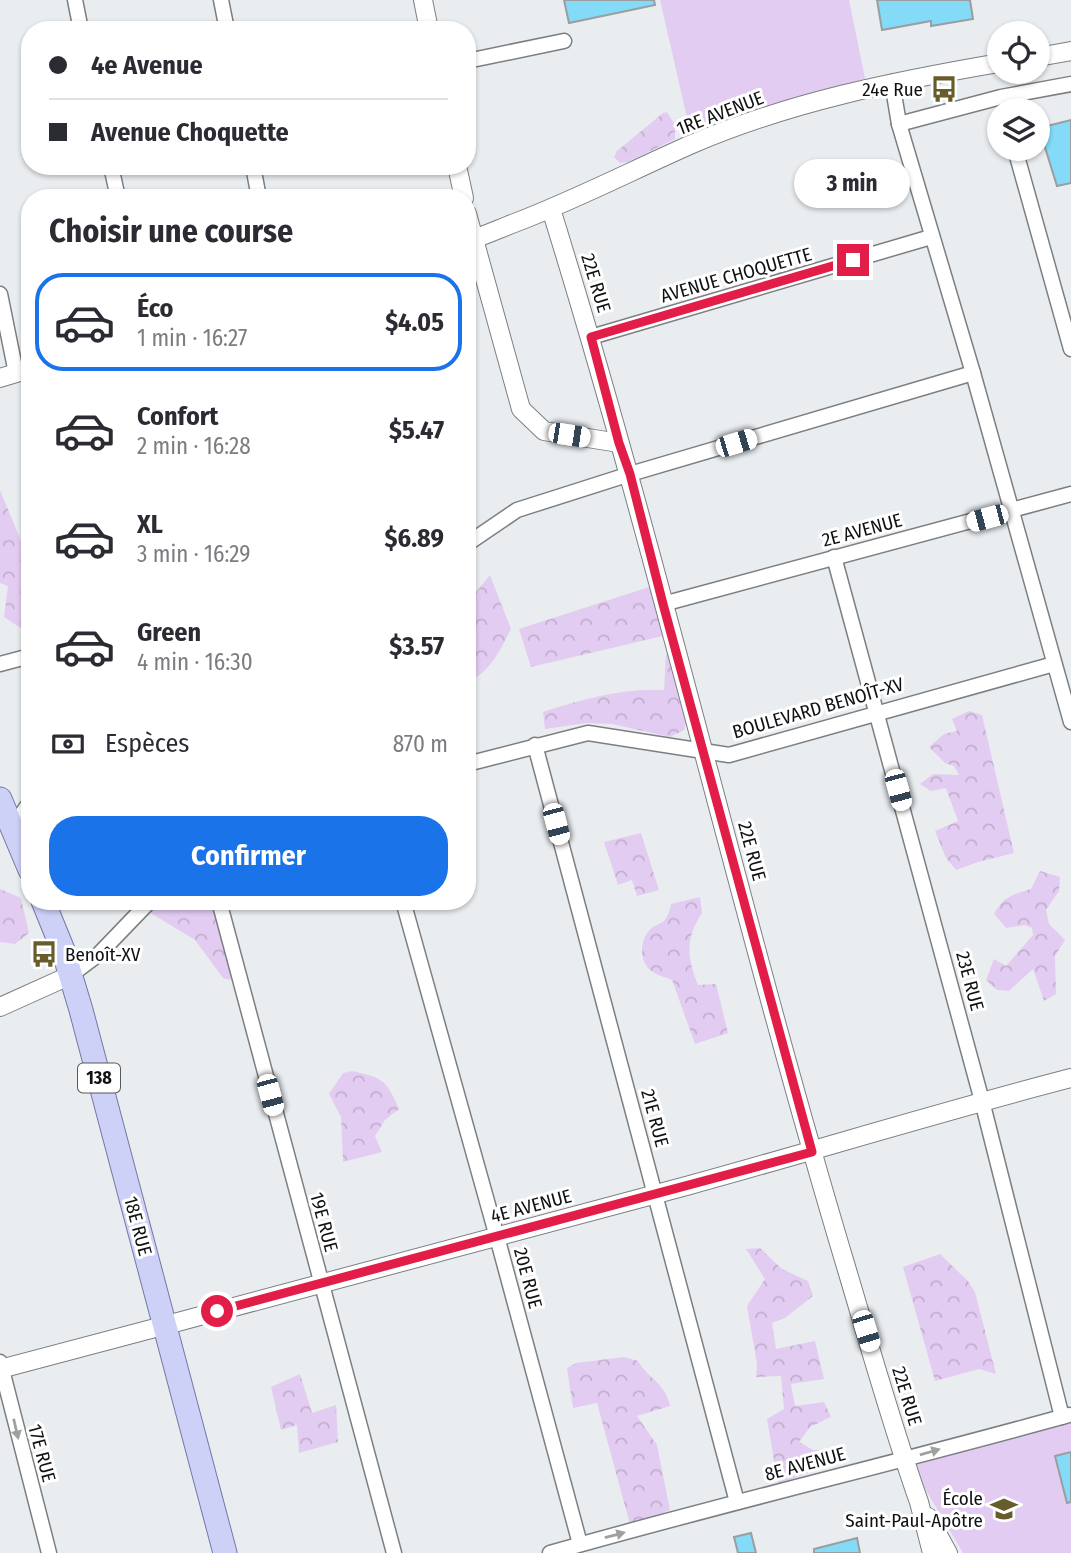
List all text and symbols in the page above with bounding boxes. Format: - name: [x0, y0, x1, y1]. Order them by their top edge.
- map controls: [987, 21, 1050, 161]
- button: locate: [987, 21, 1050, 84]
- text: 4e Avenue: [91, 50, 203, 81]
- bus stop icon: 24e Rue: [929, 74, 959, 104]
- place label: 24e Rue: [862, 78, 923, 101]
- street label: 1RE AVENUE: [673, 86, 767, 140]
- button: layers: [987, 98, 1050, 161]
- text: Avenue Choquette: [91, 117, 289, 148]
- callout: 3 min: [795, 159, 911, 208]
- text: 3 min: [826, 169, 878, 197]
- text: Choisir une course: [49, 212, 293, 250]
- street label: AVENUE CHOQUETTE: [658, 242, 814, 308]
- route end: [837, 244, 869, 276]
- street label: 22E RUE: [576, 251, 616, 315]
- icon: car: [53, 291, 116, 354]
- text: Éco: [137, 293, 174, 324]
- text: $4.05: [385, 307, 444, 338]
- text: 1 min · 16:27: [137, 324, 247, 352]
- icon: car: [53, 399, 116, 462]
- text: Confort: [137, 401, 218, 432]
- text: $5.47: [389, 415, 444, 446]
- car: [547, 421, 592, 449]
- car: [713, 427, 760, 459]
- text: 2 min · 16:28: [137, 432, 251, 460]
- car: [964, 502, 1011, 534]
- icon: car: [53, 507, 116, 570]
- street label: 2E AVENUE: [820, 508, 905, 552]
- text: XL: [137, 509, 163, 540]
- text: $6.89: [385, 523, 444, 554]
- text: 3 min · 16:29: [137, 540, 250, 568]
- icon: car: [53, 615, 116, 678]
- text: Green: [137, 617, 201, 648]
- text: $3.57: [389, 631, 444, 662]
- text: 4 min · 16:30: [137, 648, 253, 676]
- street label: BOULEVARD BENOÎT-XV: [730, 672, 907, 743]
- icon: cash: [49, 725, 87, 763]
- text: Espèces: [105, 728, 189, 759]
- text: 870 m: [393, 730, 448, 758]
- car: [883, 767, 914, 813]
- car: [541, 801, 572, 847]
- button: Confirmer: [49, 816, 448, 896]
- street label: 22E RUE: [733, 819, 771, 883]
- bus stop icon: Benoît-XV: [29, 939, 59, 969]
- place label: Benoît-XV: [65, 943, 141, 966]
- street label: 23E RUE: [951, 949, 989, 1013]
- road number: 138: [78, 1064, 120, 1092]
- car: [255, 1072, 286, 1118]
- street label: 21E RUE: [636, 1086, 674, 1150]
- street label: 4E AVENUE: [488, 1184, 574, 1228]
- street label: 19E RUE: [305, 1190, 343, 1254]
- street label: 18E RUE: [119, 1194, 157, 1258]
- street label: 20E RUE: [509, 1245, 547, 1311]
- route start: [201, 1295, 233, 1327]
- car: [850, 1308, 883, 1354]
- street label: 22E RUE: [887, 1364, 927, 1428]
- one-way arrow: [11, 1418, 22, 1440]
- street label: 17E RUE: [23, 1422, 61, 1484]
- street label: 8E AVENUE: [762, 1442, 848, 1486]
- one-way arrow: [920, 1447, 941, 1457]
- place label: École Saint-Paul-Apôtre: [845, 1487, 983, 1532]
- school or university icon: École Saint-Paul-Apôtre: [989, 1494, 1019, 1524]
- one-way arrow: [605, 1529, 627, 1540]

